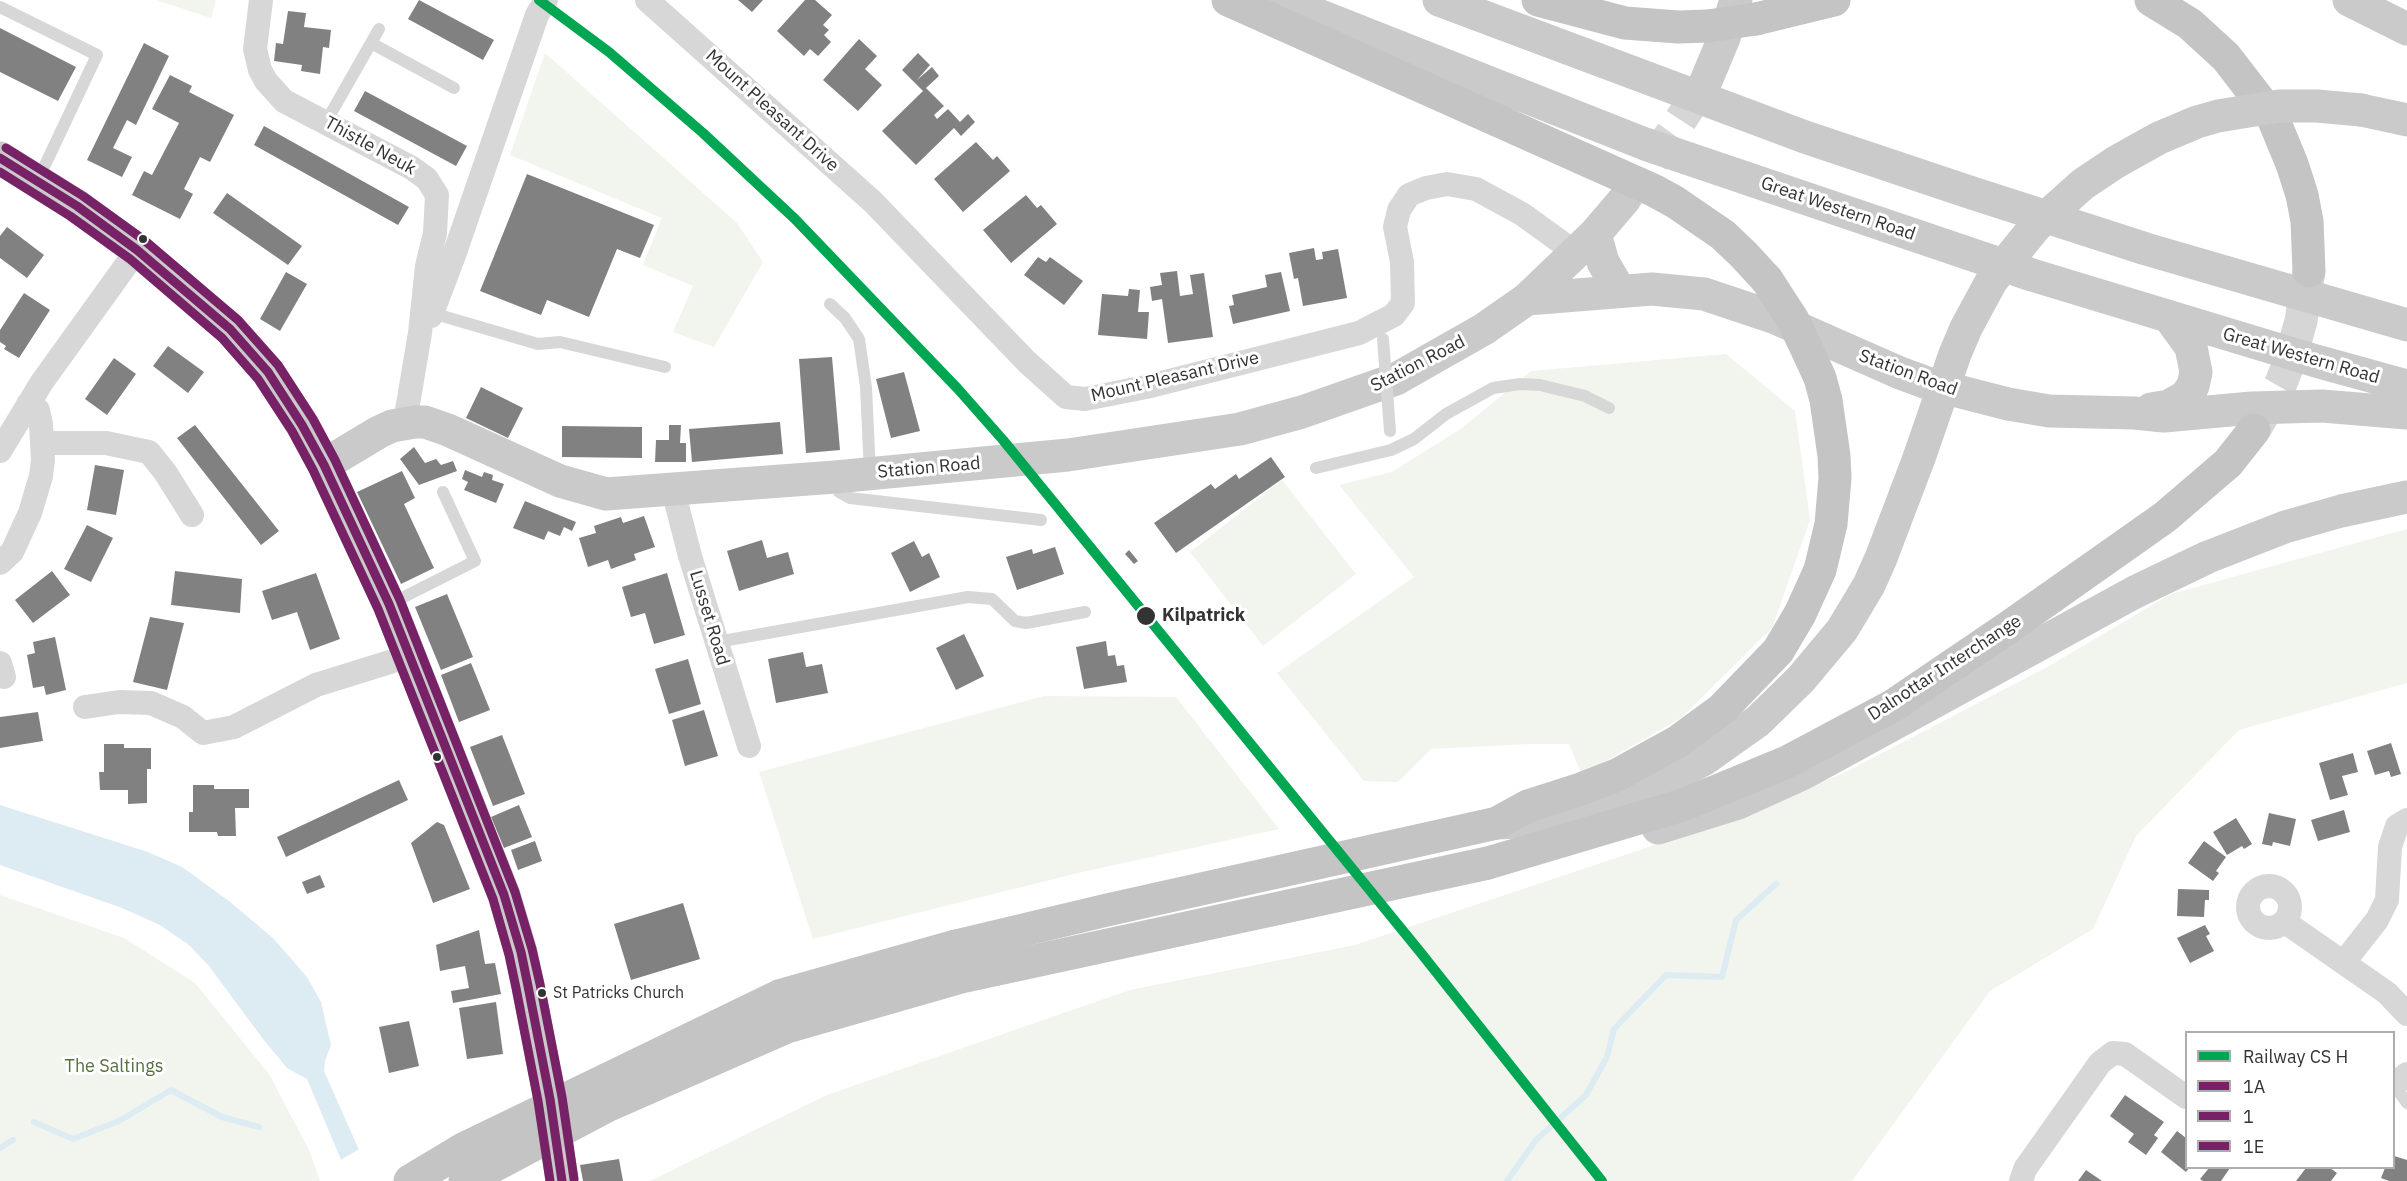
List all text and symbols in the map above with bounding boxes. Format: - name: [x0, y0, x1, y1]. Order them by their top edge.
- street label: Mount Pleasant Drive: [701, 45, 843, 177]
- street label: Thistle Neuk: [320, 112, 420, 180]
- street label: Great Western Road: [1758, 172, 1918, 246]
- unlabelled marker: [137, 233, 149, 245]
- street label: Great Western Road: [2220, 323, 2382, 389]
- street label: Station Road: [1367, 331, 1469, 397]
- street label: Station Road: [1856, 345, 1960, 401]
- street label: Mount Pleasant Drive: [1089, 347, 1261, 407]
- street label: Station Road: [877, 453, 981, 483]
- street label: Lusset Road: [684, 568, 734, 668]
- marker: Kilpatrick: [1135, 605, 1157, 627]
- place label: Kilpatrick: [1162, 605, 1245, 627]
- street label: Dalnottar Interchange: [1864, 610, 2026, 726]
- unlabelled marker: [431, 751, 443, 763]
- place label: St Patricks Church: [553, 983, 684, 1003]
- marker: St Patricks Church: [536, 987, 548, 999]
- legend: [2185, 1031, 2395, 1169]
- text: Railway CS H: [2243, 1045, 2348, 1068]
- park label: The Saltings: [65, 1056, 163, 1078]
- text: 1A: [2243, 1075, 2265, 1098]
- text: 1: [2243, 1105, 2254, 1128]
- text: 1E: [2243, 1135, 2264, 1158]

